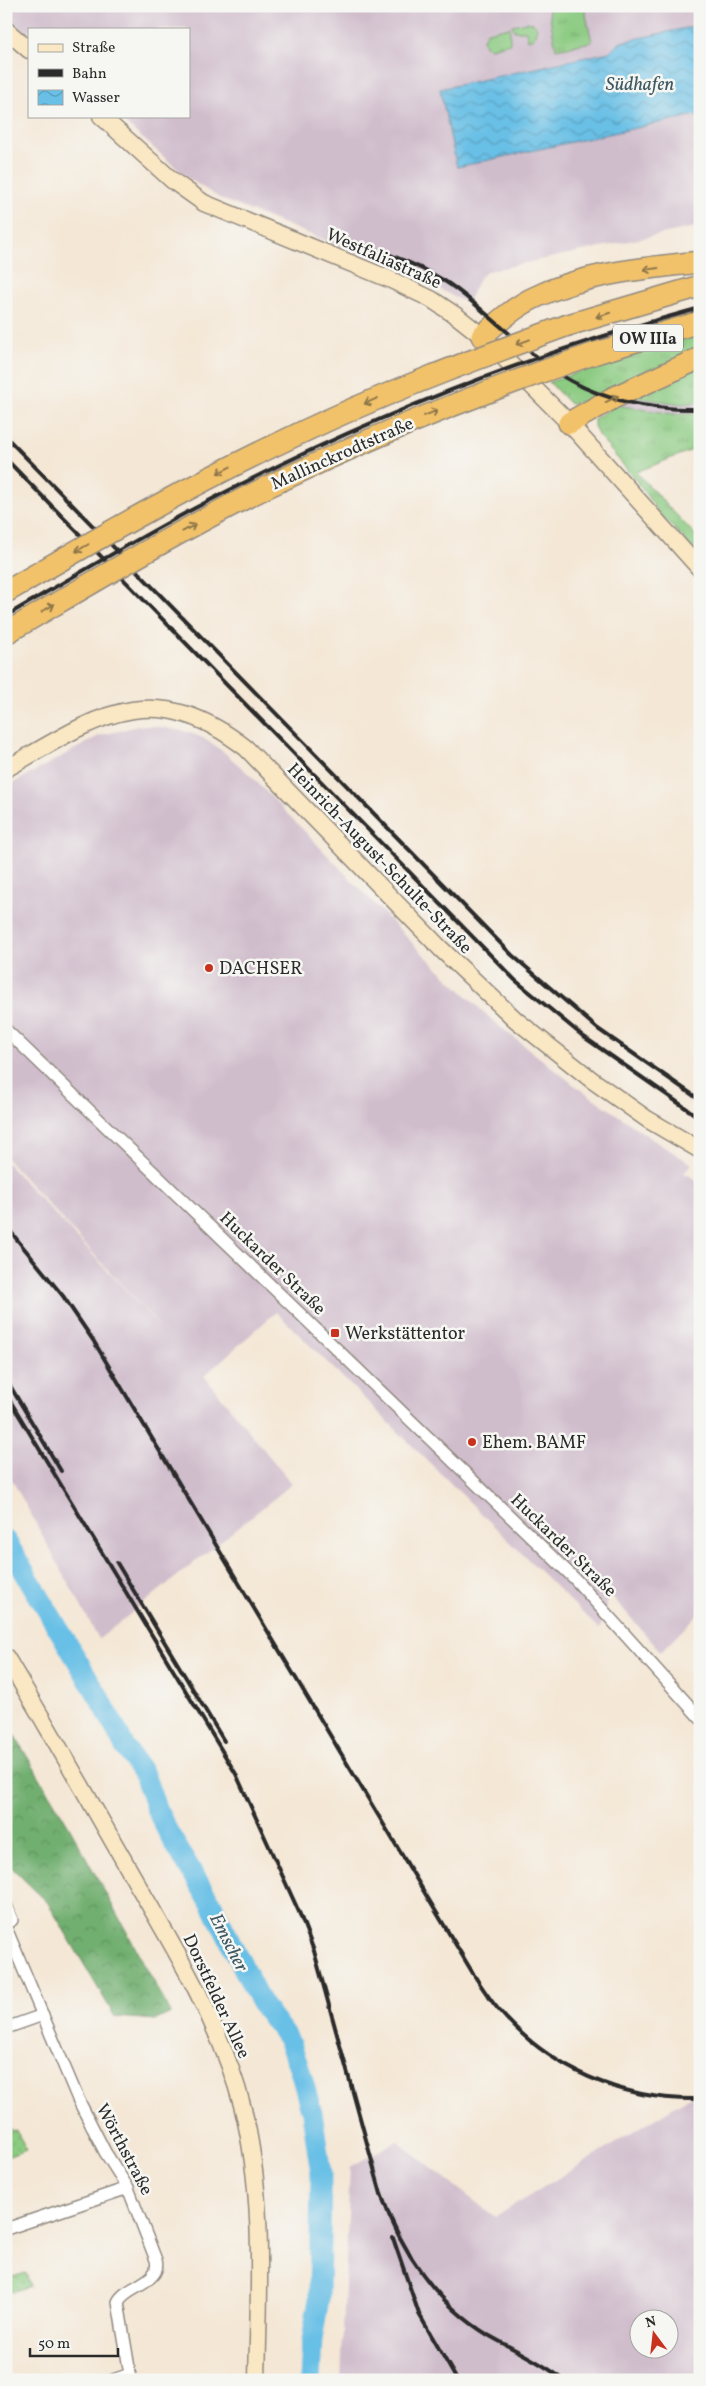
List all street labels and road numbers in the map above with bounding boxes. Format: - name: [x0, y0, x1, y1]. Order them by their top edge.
- street label: Westfaliastraße: [322, 223, 445, 296]
- road number: OW IIIa: [613, 324, 683, 352]
- street label: Mallinckrodtstraße: [267, 412, 418, 497]
- street label: Heinrich-August-Schulte-Straße: [281, 758, 477, 960]
- street label: Huckarder Straße: [213, 1207, 331, 1322]
- street label: Huckarder Straße: [504, 1489, 622, 1604]
- street label: Dorstfelder Allee: [176, 1930, 255, 2063]
- street label: Wörthstraße: [89, 2099, 158, 2200]

